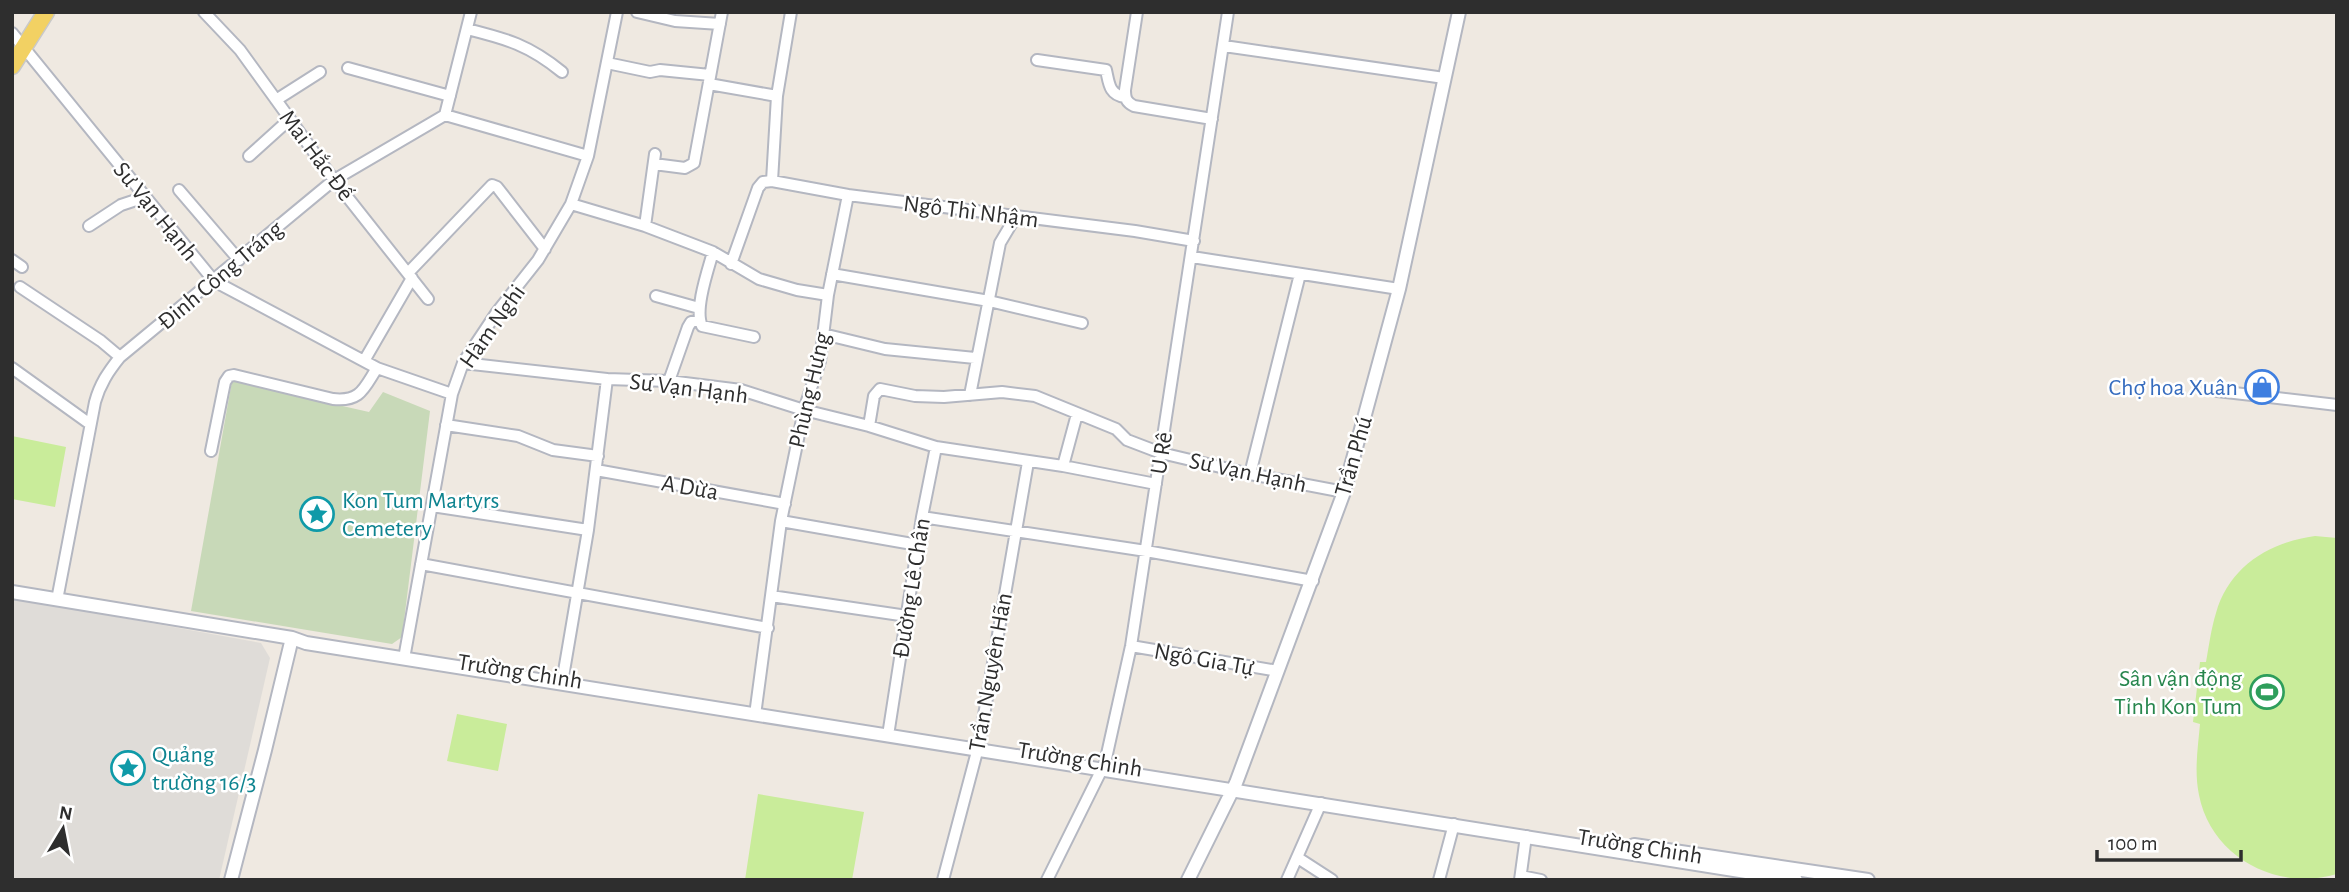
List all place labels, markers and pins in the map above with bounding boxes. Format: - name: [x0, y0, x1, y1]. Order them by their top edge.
- shop icon: Chợ hoa Xuân: [2243, 368, 2281, 406]
- place label: Chợ hoa Xuân: [2109, 376, 2238, 400]
- place label: Kon Tum Martyrs Cemetery: [342, 489, 499, 541]
- place icon: Kon Tum Martyrs Cemetery: [298, 495, 336, 533]
- place label: Sân vận động Tỉnh Kon Tum: [2114, 667, 2242, 719]
- sports icon: Sân vận động Tỉnh Kon Tum: [2248, 673, 2286, 711]
- place label: Quảng trường 16/3: [152, 743, 256, 795]
- place icon: Quảng trường 16/3: [109, 749, 147, 787]

